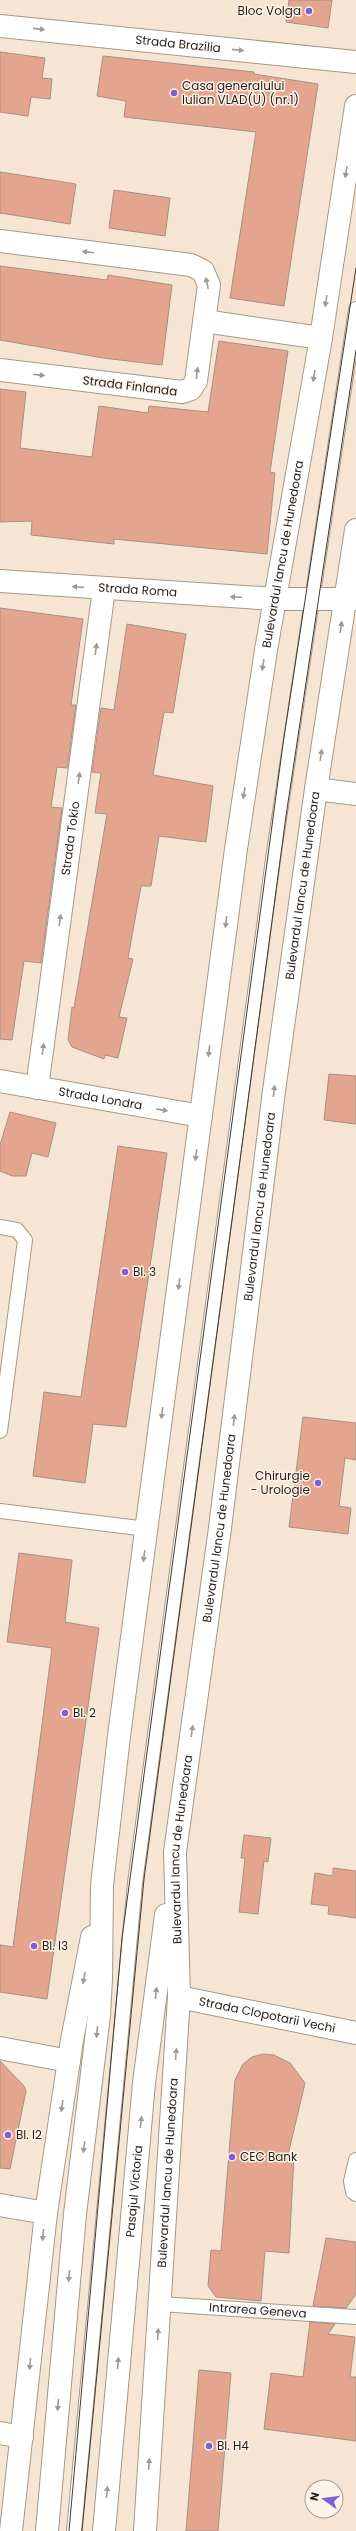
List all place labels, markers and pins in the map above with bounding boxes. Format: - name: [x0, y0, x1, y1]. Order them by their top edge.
- place label: Bloc Volga: [238, 2, 301, 19]
- marker: Bloc Volga: [304, 6, 314, 16]
- place label: Casa generalului Iulian VLAD(U) (nr.1): [182, 77, 299, 108]
- marker: Casa generalului Iulian VLAD(U) (nr.1): [169, 88, 179, 98]
- place label: Bl. 3: [133, 1263, 156, 1280]
- marker: Bl. 3: [120, 1267, 130, 1277]
- place label: Chirurgie - Urologie: [251, 1467, 310, 1498]
- marker: Chirurgie - Urologie: [313, 1478, 323, 1488]
- place label: Bl. 2: [73, 1704, 96, 1721]
- marker: Bl. 2: [60, 1708, 70, 1718]
- place label: Bl. I3: [42, 1937, 68, 1954]
- marker: Bl. I3: [29, 1941, 39, 1951]
- place label: Bl. I2: [16, 2126, 42, 2143]
- marker: Bl. I2: [3, 2130, 13, 2140]
- place label: CEC Bank: [240, 2148, 298, 2165]
- marker: CEC Bank: [227, 2152, 237, 2162]
- place label: Bl. H4: [217, 2437, 249, 2454]
- marker: Bl. H4: [204, 2441, 214, 2451]

